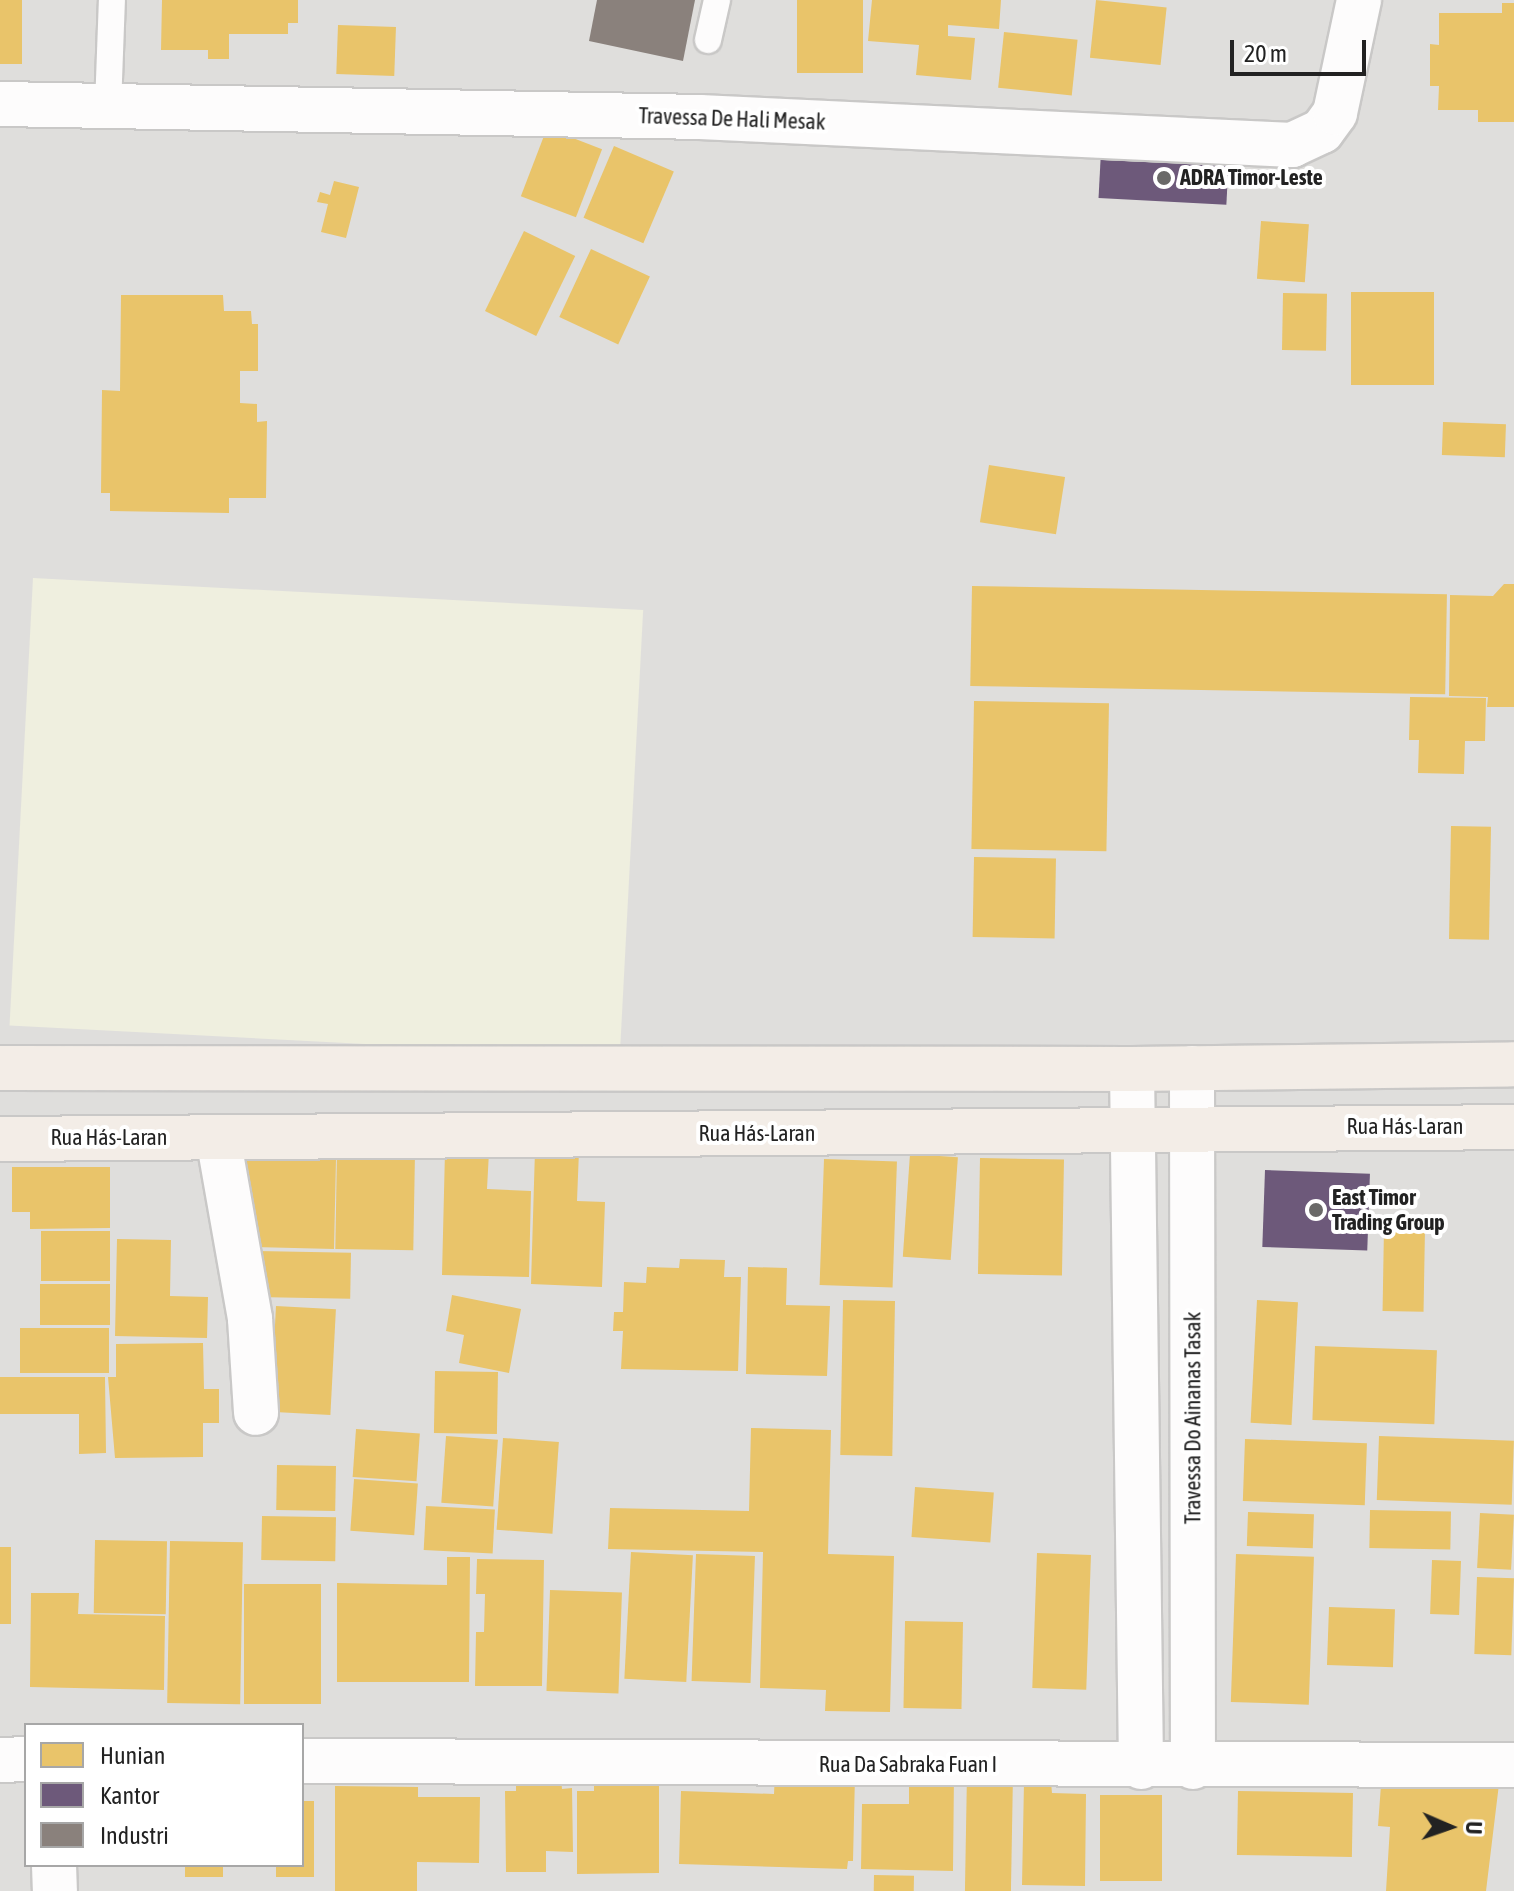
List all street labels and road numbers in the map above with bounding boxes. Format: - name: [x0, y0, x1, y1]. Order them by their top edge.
- street label: Travessa De Hali Mesak: [638, 103, 826, 135]
- street label: Rua Hás-Laran: [1347, 1114, 1463, 1140]
- street label: Rua Hás-Laran: [699, 1121, 815, 1147]
- street label: Rua Hás-Laran: [51, 1125, 167, 1151]
- street label: Travessa Do Ainanas Tasak: [1180, 1312, 1206, 1524]
- street label: Rua Da Sabraka Fuan I: [819, 1752, 997, 1778]

